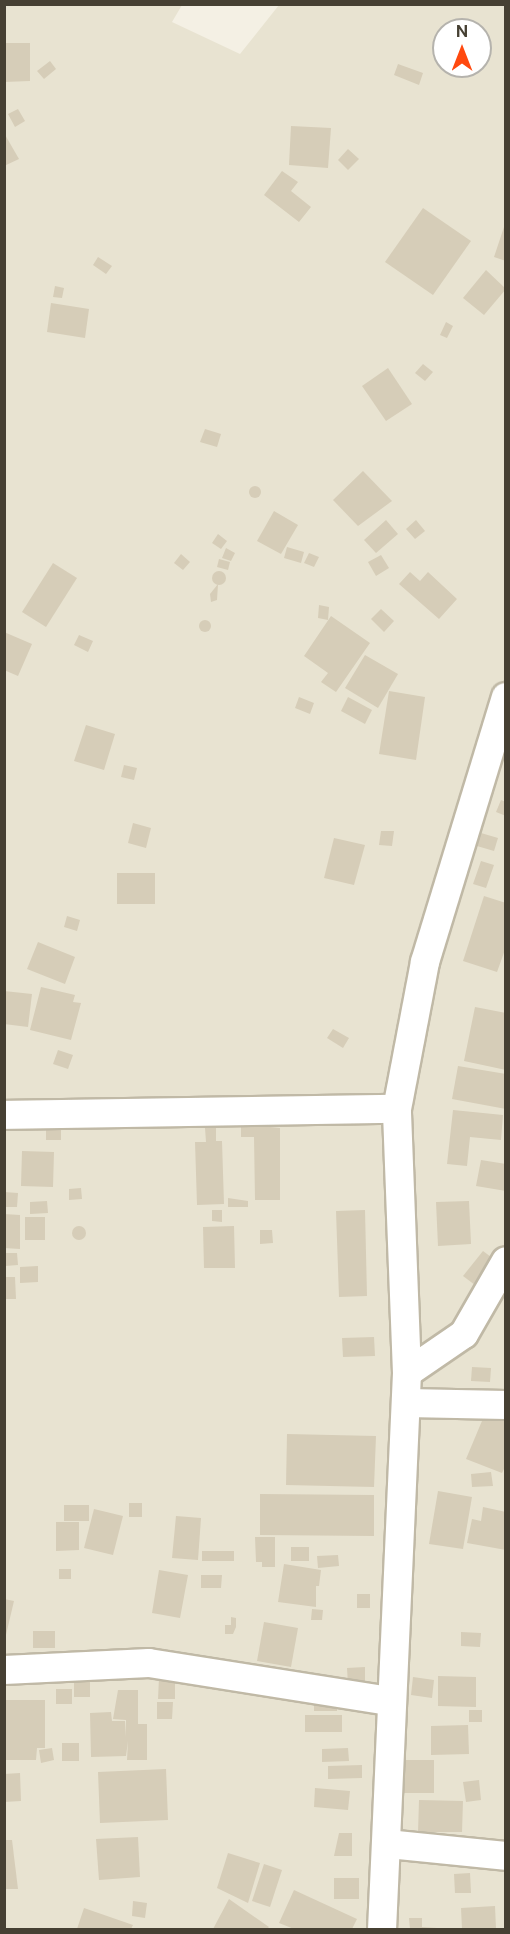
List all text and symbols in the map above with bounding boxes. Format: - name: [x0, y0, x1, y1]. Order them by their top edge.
- north arrow: [432, 18, 492, 78]
- text: N: [456, 22, 468, 41]

